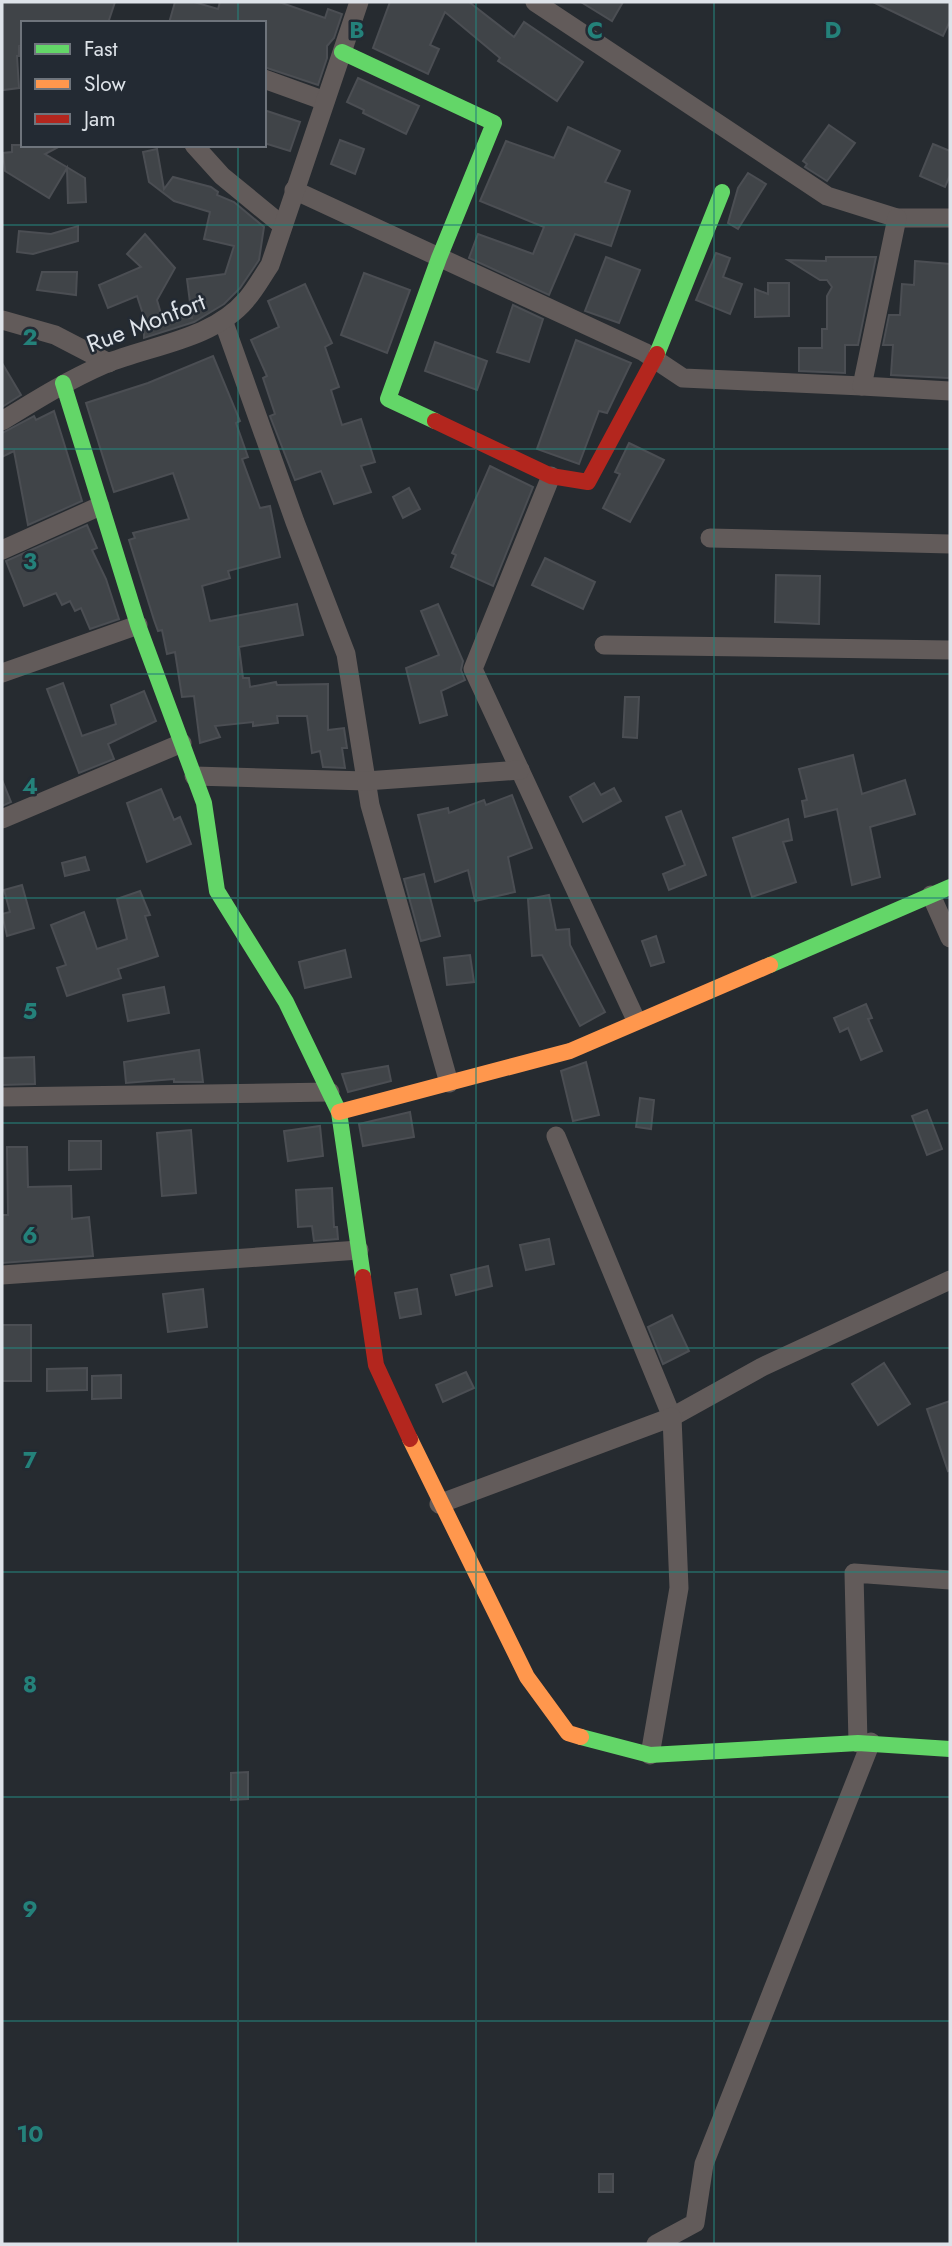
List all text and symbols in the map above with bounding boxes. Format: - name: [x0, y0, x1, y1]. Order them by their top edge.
- text: B: [349, 13, 365, 47]
- text: C: [587, 13, 603, 47]
- text: D: [825, 13, 842, 47]
- legend: [21, 21, 266, 147]
- text: Fast: [84, 34, 117, 64]
- text: Slow: [84, 69, 126, 99]
- text: Jam: [81, 104, 116, 134]
- street label: Rue Monfort: [81, 284, 211, 361]
- text: 2: [22, 320, 38, 354]
- text: 3: [23, 544, 37, 578]
- text: 4: [22, 769, 38, 803]
- text: 5: [23, 994, 37, 1028]
- text: 6: [22, 1218, 38, 1252]
- text: 7: [23, 1443, 37, 1477]
- text: 8: [23, 1667, 37, 1701]
- text: 9: [22, 1892, 38, 1926]
- text: 10: [17, 2117, 43, 2151]

